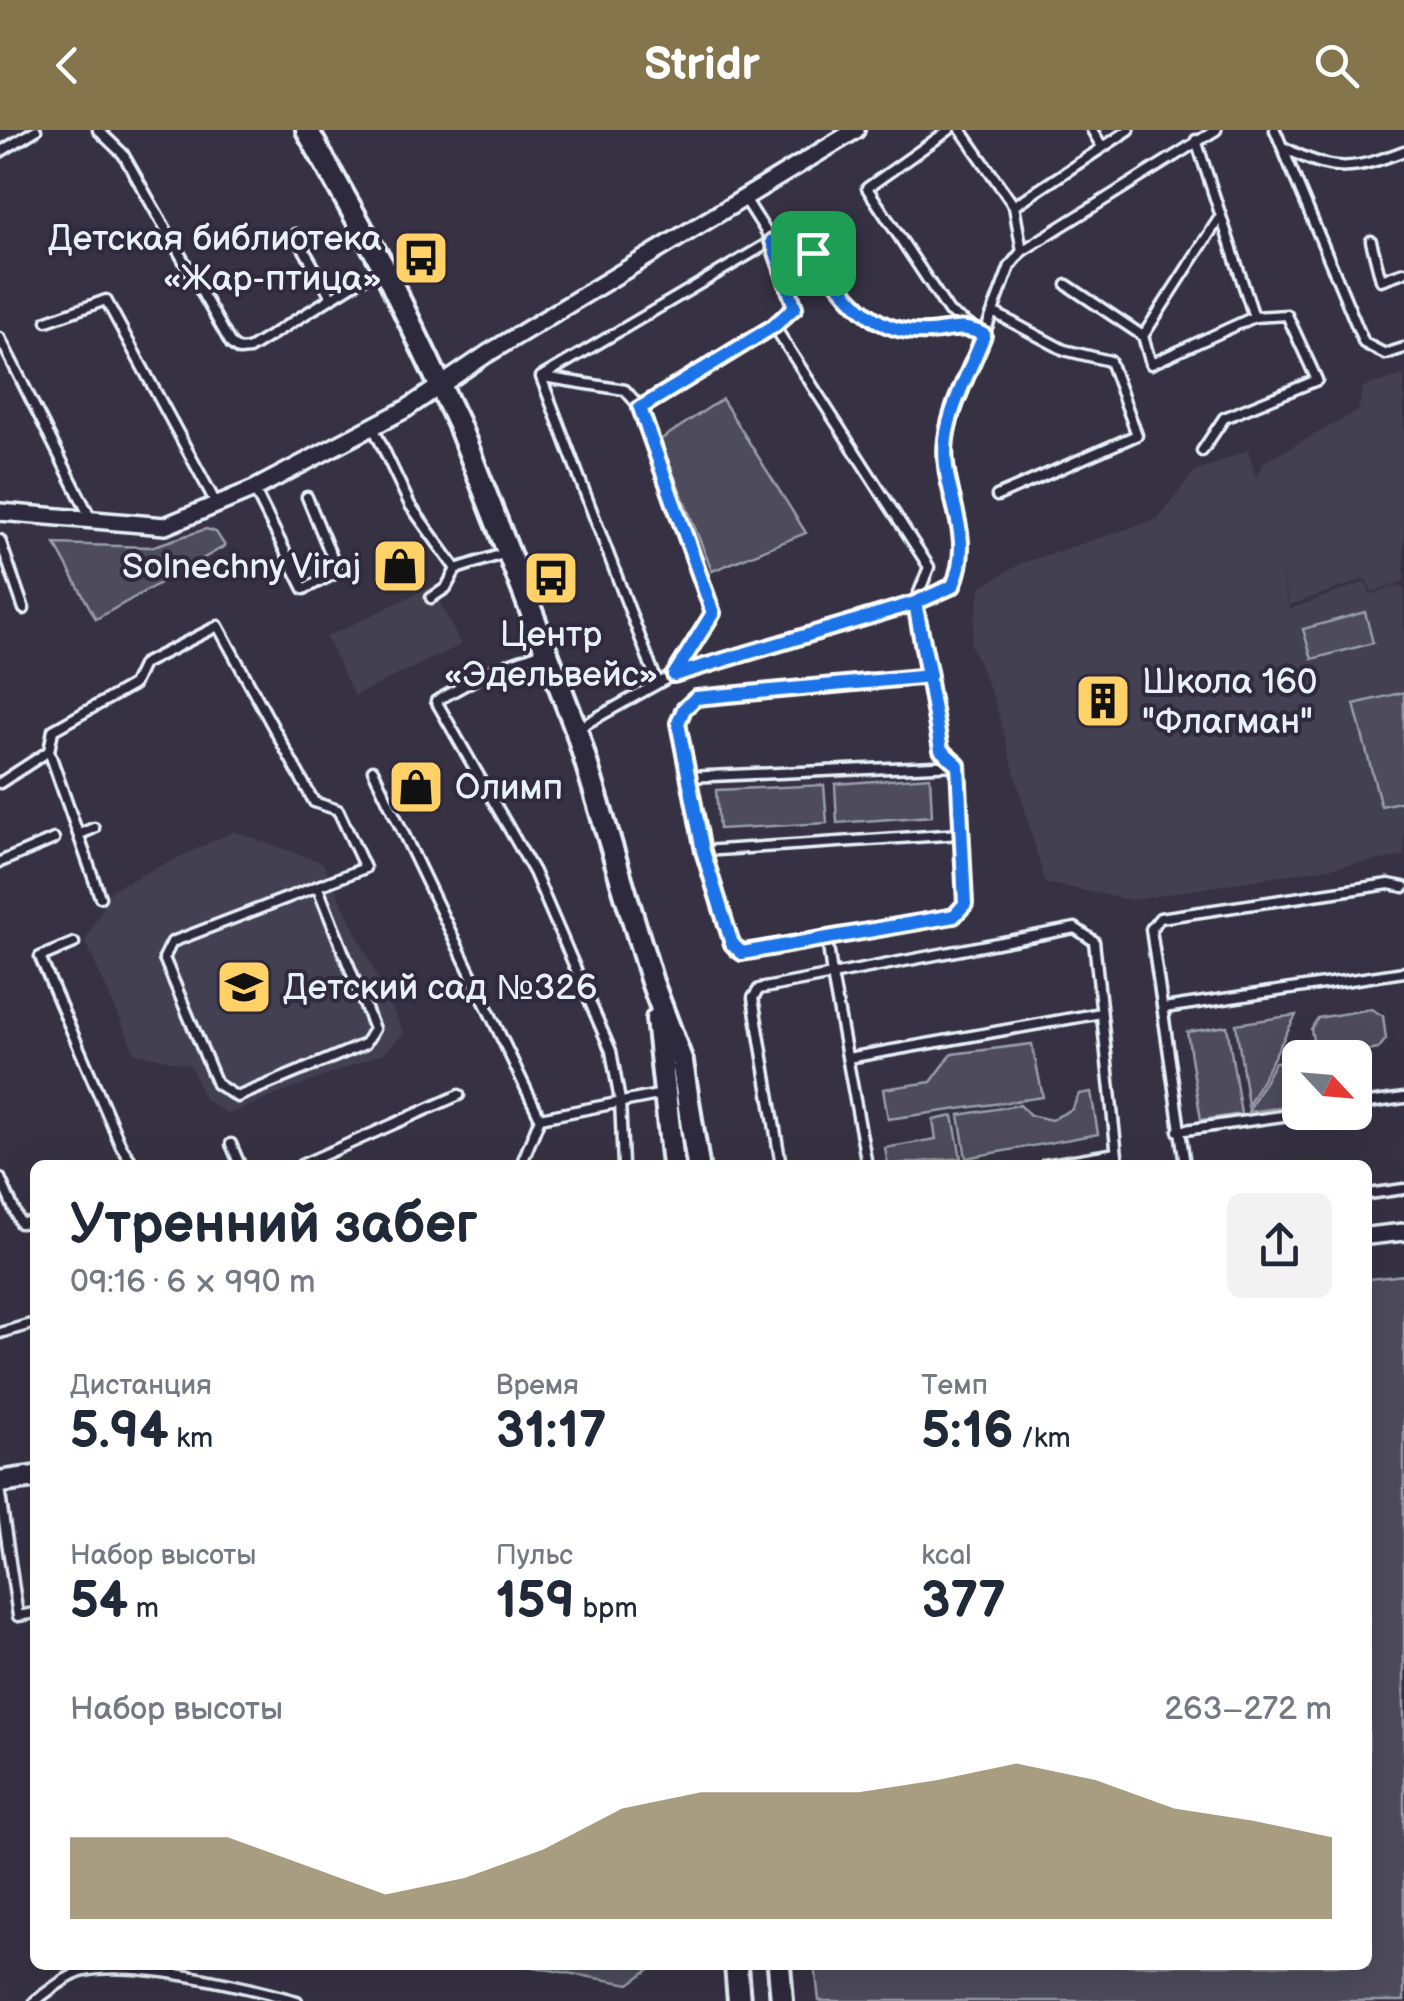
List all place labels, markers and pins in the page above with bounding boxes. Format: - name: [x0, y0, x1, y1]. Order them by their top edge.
- pin: [771, 211, 856, 296]
- place label: Детская библиотека «Жар-птица»: [48, 218, 382, 301]
- bus stop icon: Детская библиотека «Жар-птица»: [391, 228, 451, 288]
- shop icon: Solnechny Viraj: [370, 536, 430, 596]
- place label: Solnechny Viraj: [122, 546, 361, 589]
- bus stop icon: Центр «Эдельвейс»: [521, 548, 581, 608]
- place label: Центр «Эдельвейс»: [444, 614, 658, 697]
- place label: Школа 160 "Флагман": [1142, 661, 1317, 744]
- building icon: Школа 160 "Флагман": [1073, 671, 1133, 731]
- shop icon: Олимп: [386, 757, 446, 817]
- place label: Олимп: [455, 767, 563, 810]
- school or university icon: Детский сад №326: [214, 957, 274, 1017]
- place label: Детский сад №326: [283, 967, 597, 1010]

